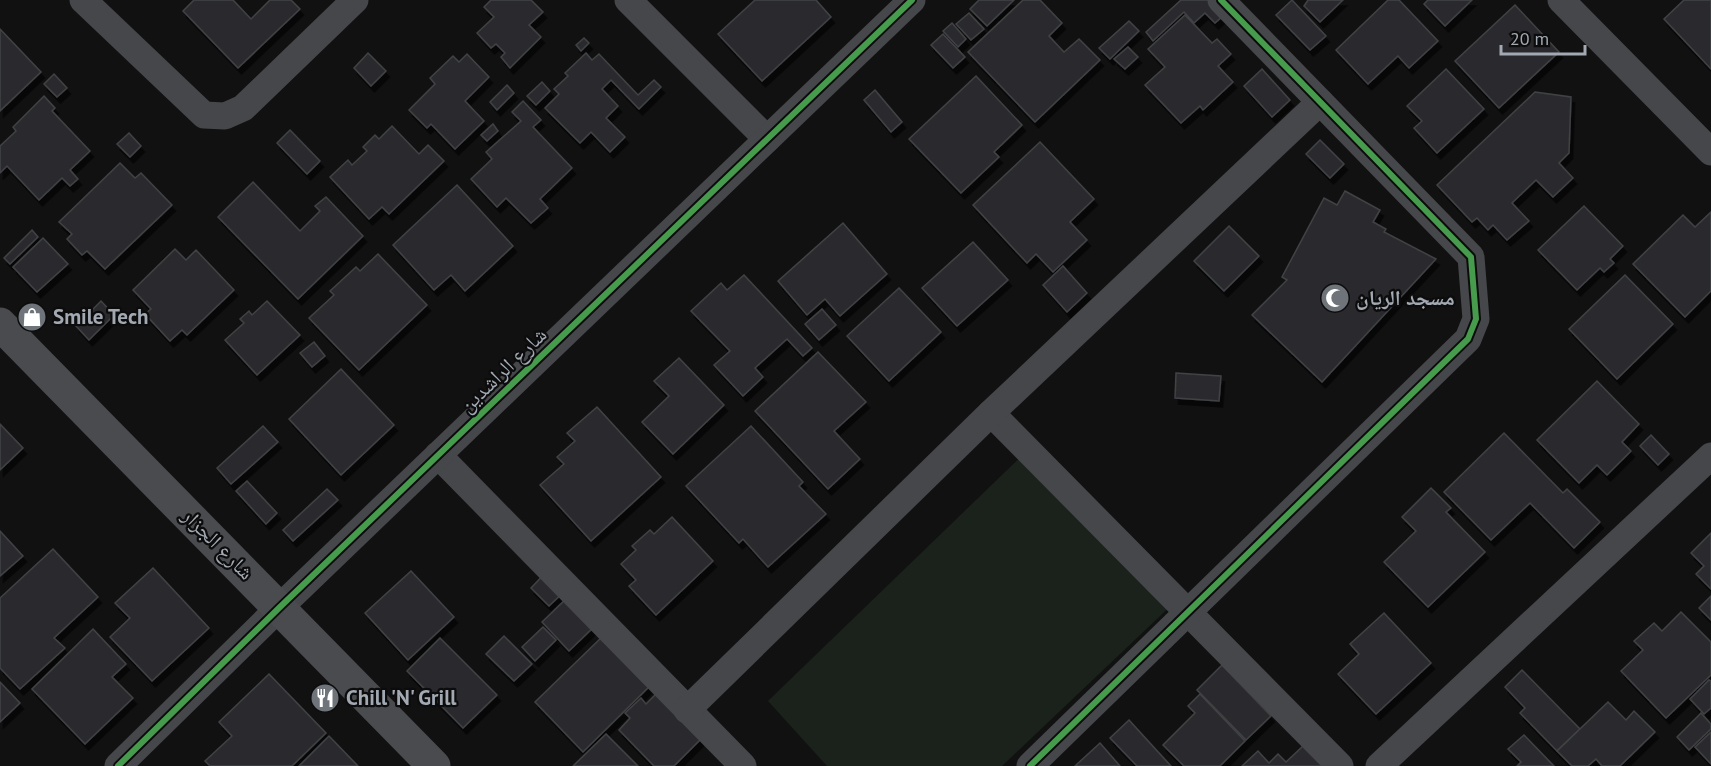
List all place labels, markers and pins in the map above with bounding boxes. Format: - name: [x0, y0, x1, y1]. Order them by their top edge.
- mosque icon: مسجد الريان: [1319, 282, 1351, 314]
- place label: مسجد الريان: [1356, 284, 1455, 311]
- shop icon: Smile Tech: [16, 301, 48, 333]
- place label: Smile Tech: [53, 303, 148, 330]
- restaurant icon: Chill 'N' Grill: [309, 682, 341, 714]
- place label: Chill 'N' Grill: [346, 684, 457, 711]

